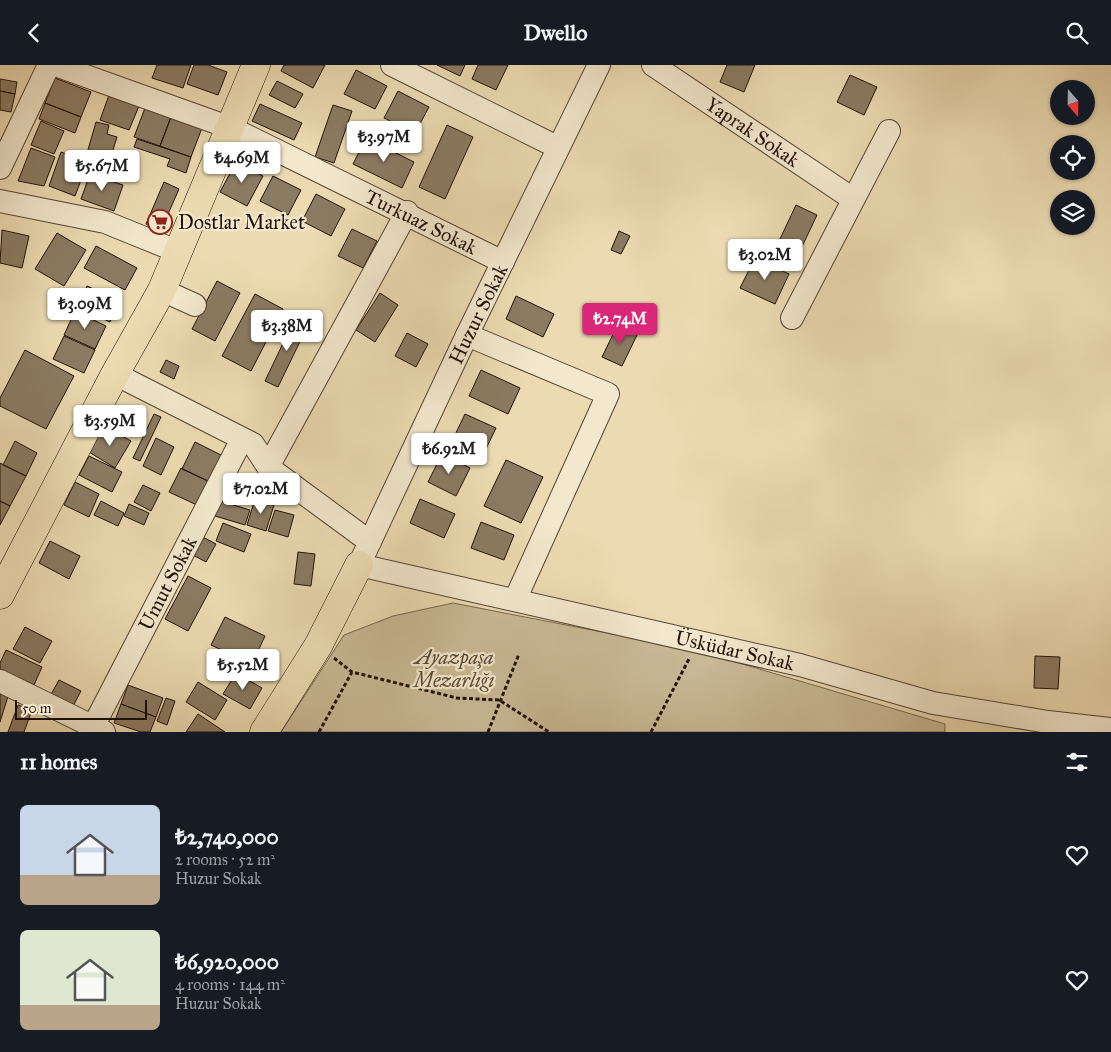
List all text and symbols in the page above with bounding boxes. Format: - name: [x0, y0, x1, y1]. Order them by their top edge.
- icon: back: [20, 19, 48, 47]
- text: Dwello: [524, 19, 587, 46]
- icon: search: [1063, 19, 1091, 47]
- north arrow: [1050, 80, 1095, 125]
- map controls: [1050, 80, 1095, 235]
- street label: Yaprak Sokak: [701, 92, 805, 172]
- pin: ₺3.97M: [343, 121, 425, 163]
- text: ₺3.97M: [358, 127, 410, 146]
- button: locate: [1050, 135, 1095, 180]
- pin: ₺4.69M: [201, 141, 283, 184]
- text: ₺4.69M: [214, 148, 270, 167]
- pin: ₺5.67M: [61, 149, 143, 192]
- text: ₺5.67M: [76, 156, 128, 175]
- street label: Turkuaz Sokak: [361, 184, 482, 260]
- button: layers: [1050, 190, 1095, 235]
- supermarket icon: Dostlar Market: [147, 209, 173, 235]
- place label: Dostlar Market: [178, 210, 305, 234]
- pin: ₺3.02M: [724, 239, 806, 281]
- text: ₺3.02M: [739, 245, 791, 264]
- street label: Huzur Sokak: [444, 260, 513, 368]
- pin: ₺3.09M: [44, 287, 126, 330]
- text: ₺3.09M: [58, 294, 112, 313]
- pin: ₺2.74M: [579, 303, 661, 345]
- pin: ₺3.38M: [246, 309, 328, 352]
- text: ₺2.74M: [593, 309, 647, 328]
- text: ₺3.38M: [262, 316, 312, 335]
- pin: ₺3.59M: [69, 405, 151, 447]
- text: ₺3.59M: [84, 411, 136, 430]
- pin: ₺6.92M: [408, 433, 490, 475]
- text: ₺6.92M: [422, 439, 476, 458]
- pin: ₺7.02M: [220, 473, 302, 515]
- text: ₺7.02M: [234, 479, 288, 498]
- street label: Umut Sokak: [133, 531, 202, 634]
- street label: Üsküdar Sokak: [673, 625, 797, 676]
- park label: Ayazpaşa Mezarlığı: [412, 645, 494, 692]
- pin: ₺5.52M: [202, 649, 284, 691]
- text: ₺5.52M: [217, 655, 269, 674]
- scale bar: [15, 697, 148, 720]
- text: 50 m: [22, 700, 51, 717]
- icon: filters: [1063, 748, 1091, 776]
- text: 11 homes: [20, 749, 97, 775]
- text: ₺2,740,000: [175, 824, 279, 850]
- icon: home: [60, 825, 120, 885]
- icon: heart: [1063, 841, 1091, 869]
- text: 2 rooms · 52 m²: [175, 850, 275, 869]
- text: Huzur Sokak: [175, 869, 261, 888]
- text: ₺6,920,000: [175, 949, 279, 975]
- icon: home: [60, 950, 120, 1010]
- icon: heart: [1063, 966, 1091, 994]
- text: 4 rooms · 144 m²: [175, 975, 285, 994]
- text: Huzur Sokak: [175, 994, 261, 1013]

